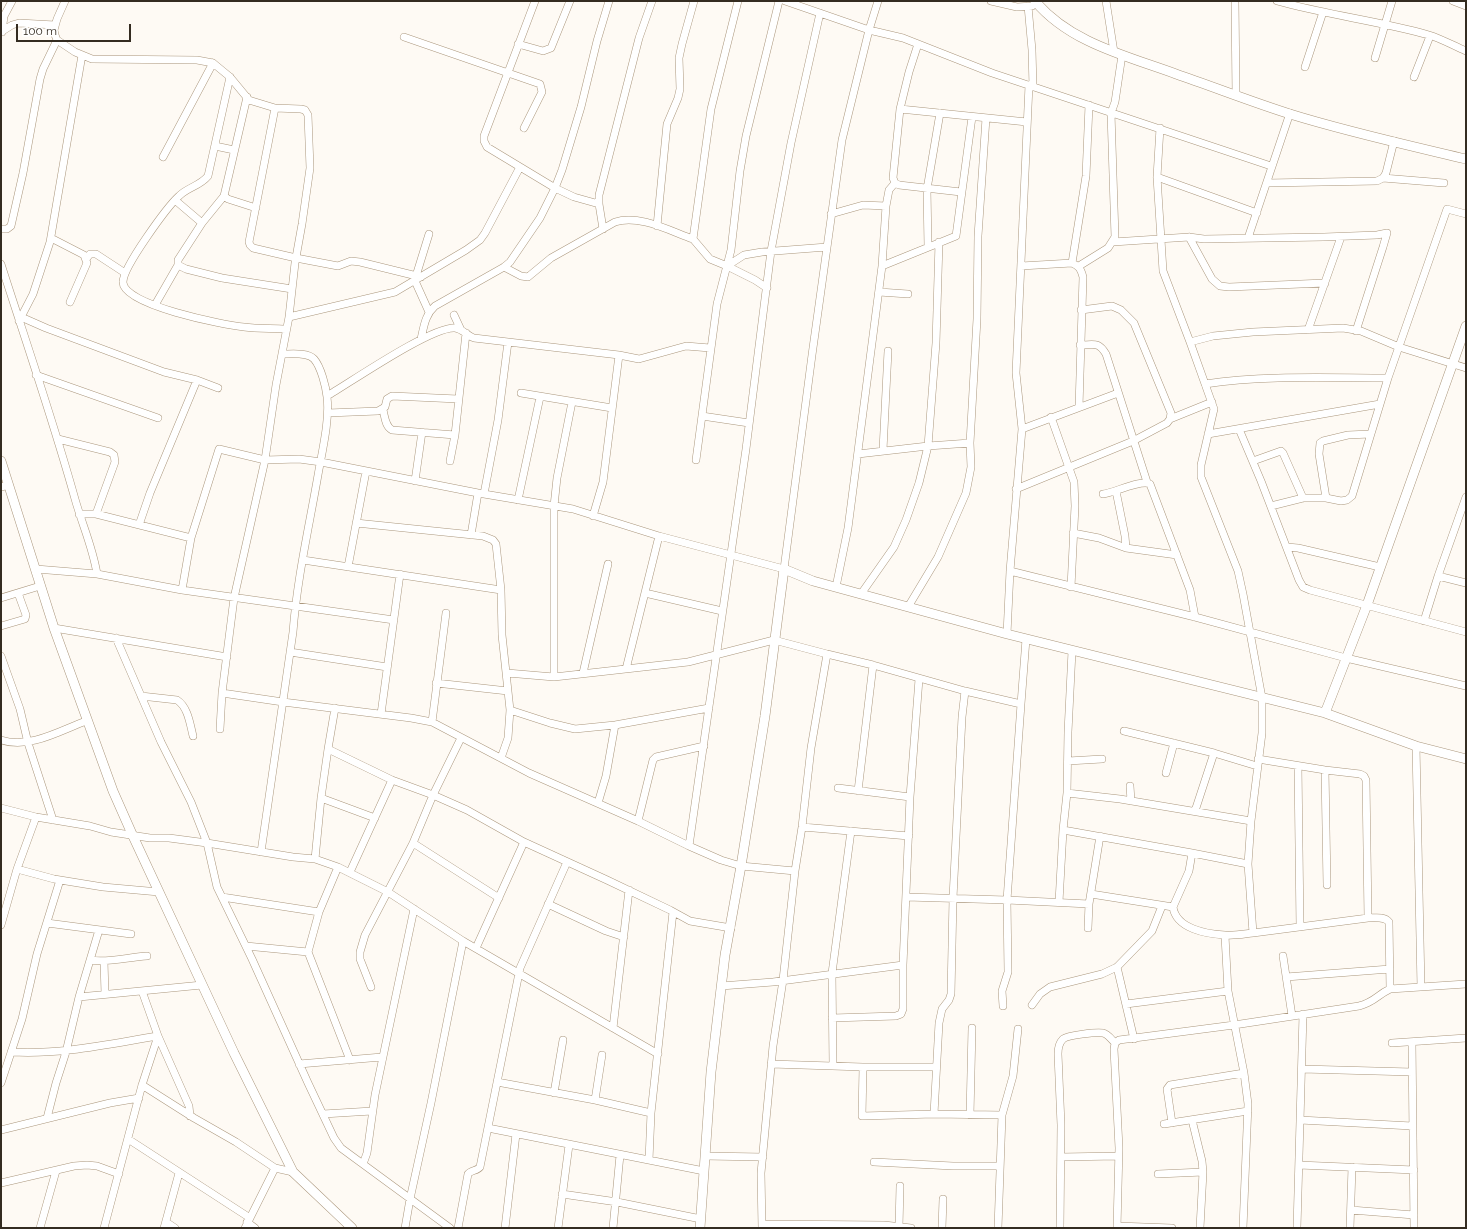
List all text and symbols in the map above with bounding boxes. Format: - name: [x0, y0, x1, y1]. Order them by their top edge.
- scale bar: [18, 16, 133, 42]
- text: 100 m: [23, 24, 57, 38]

